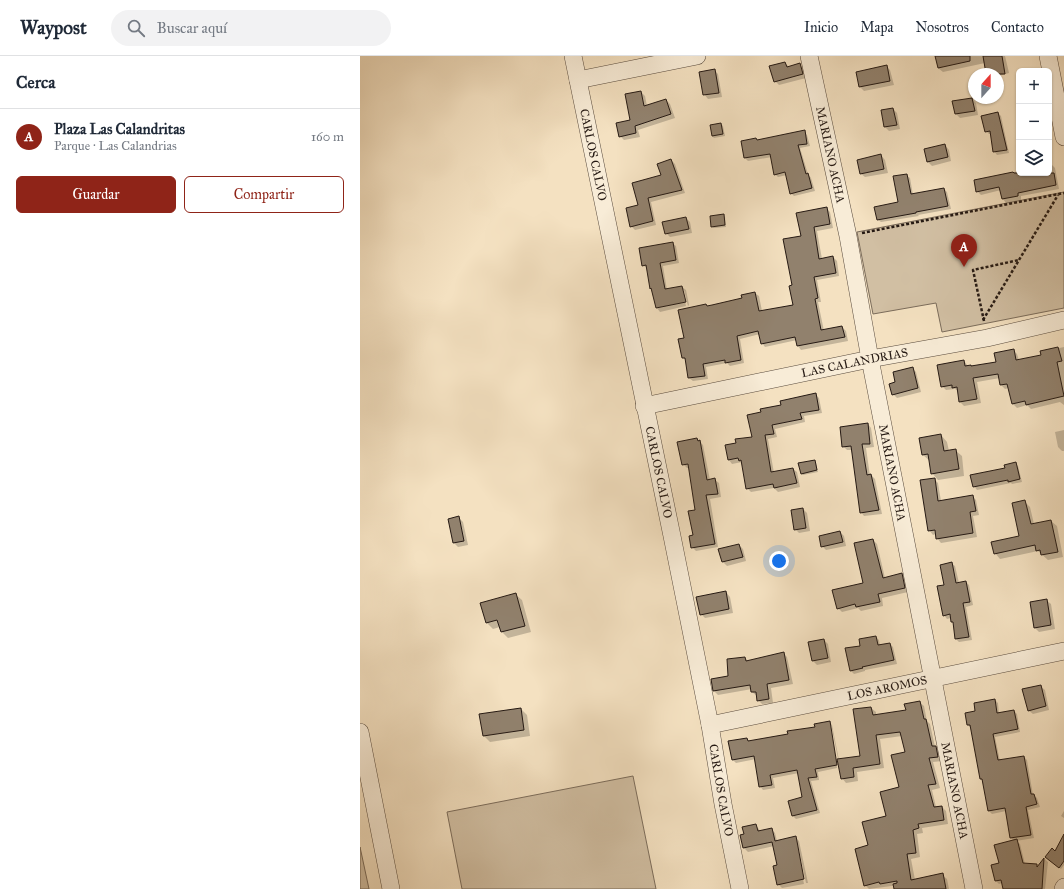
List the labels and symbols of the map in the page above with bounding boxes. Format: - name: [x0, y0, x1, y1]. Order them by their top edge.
- north arrow: [968, 68, 1004, 104]
- street label: MARIANO ACHA: [813, 105, 848, 204]
- street label: CARLOS CALVO: [577, 108, 610, 202]
- pin: A: [951, 234, 977, 267]
- street label: LAS CALANDRIAS: [800, 345, 909, 380]
- street label: MARIANO ACHA: [876, 423, 909, 522]
- street label: CARLOS CALVO: [643, 425, 675, 520]
- your location: [769, 551, 789, 571]
- street label: LOS AROMOS: [846, 673, 928, 703]
- street label: MARIANO ACHA: [938, 741, 971, 840]
- street label: CARLOS CALVO: [706, 743, 736, 838]

